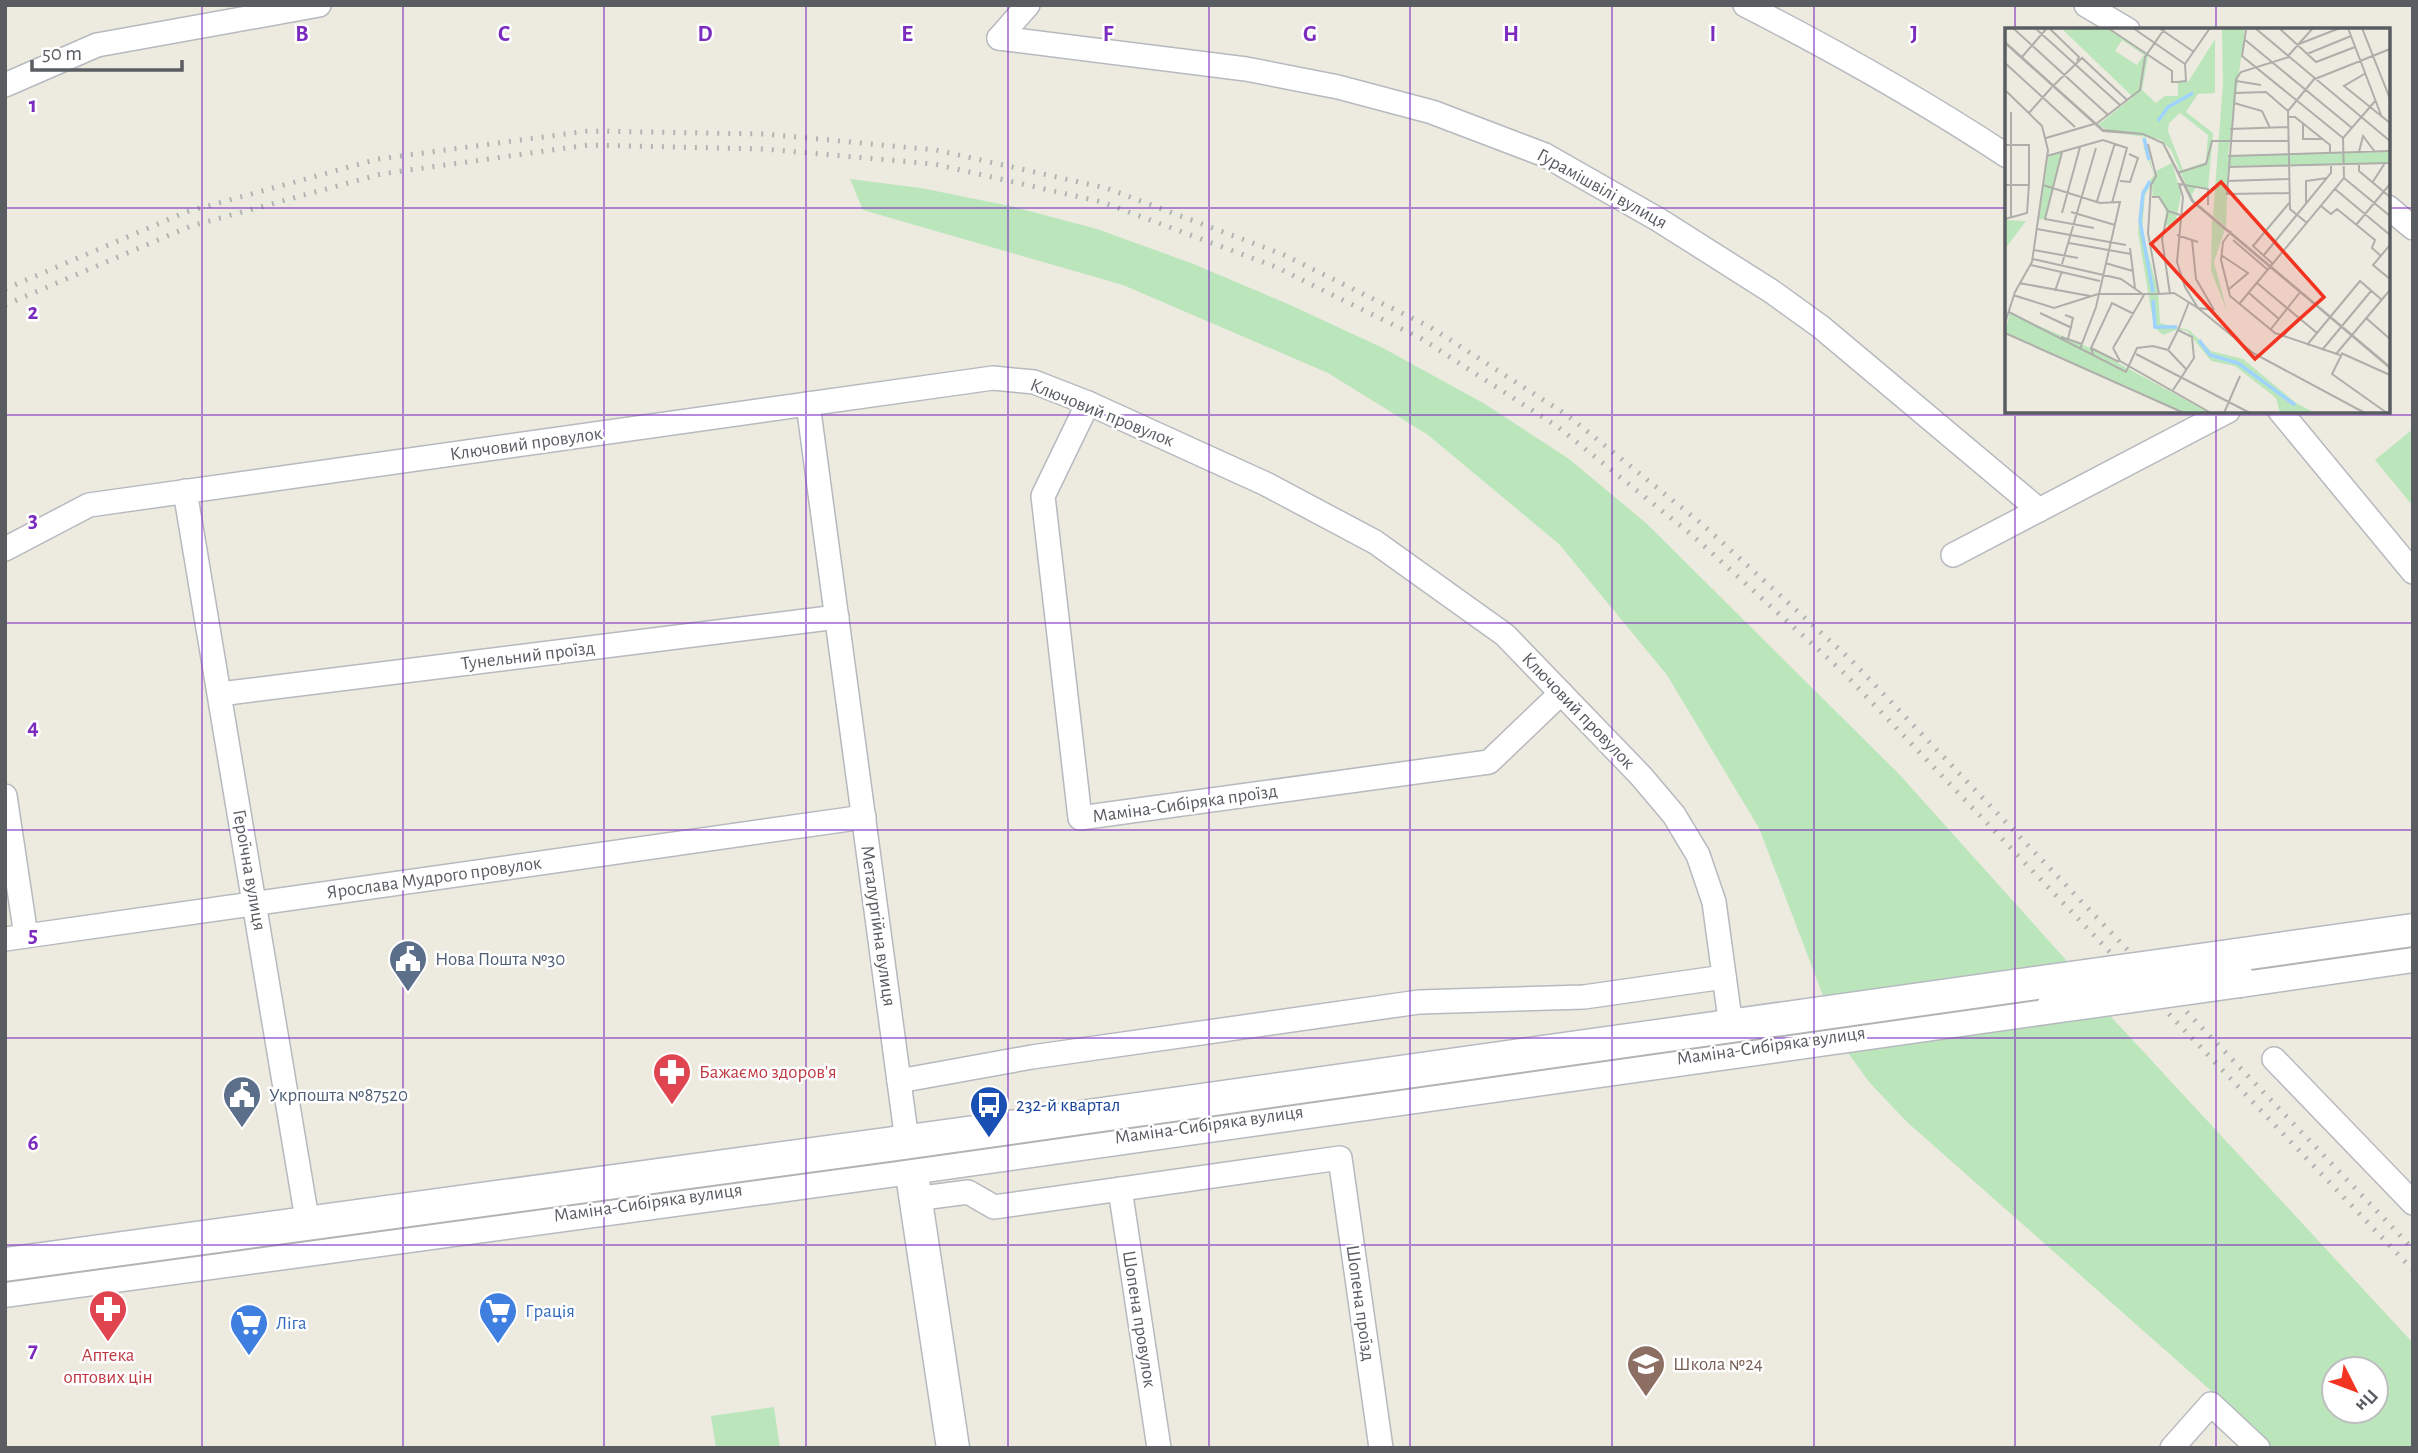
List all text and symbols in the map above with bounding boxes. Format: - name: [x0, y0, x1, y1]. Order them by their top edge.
- text: B: [295, 23, 309, 46]
- text: C: [498, 23, 510, 46]
- text: D: [697, 23, 713, 46]
- text: E: [901, 23, 913, 46]
- text: F: [1103, 23, 1114, 46]
- text: G: [1303, 23, 1317, 46]
- text: H: [1503, 23, 1519, 46]
- text: I: [1710, 23, 1716, 46]
- text: J: [1910, 23, 1918, 46]
- scale bar: [32, 28, 182, 72]
- inset map: [2005, 28, 2390, 413]
- text: 50 m: [42, 43, 82, 64]
- text: 1: [29, 94, 37, 117]
- street label: Гурамішвілі вулиця: [1534, 145, 1670, 233]
- text: 2: [28, 301, 39, 324]
- street label: Ключовий провулок: [1027, 375, 1177, 451]
- street label: Ключовий провулок: [449, 424, 604, 464]
- text: 3: [28, 509, 38, 532]
- street label: Тунельний проїзд: [460, 638, 596, 674]
- street label: Ключовий провулок: [1518, 649, 1638, 773]
- text: 4: [27, 716, 39, 739]
- street label: Маміна-Сибіряка проїзд: [1091, 782, 1279, 826]
- street label: Героїчна вулиця: [229, 808, 269, 932]
- street label: Металургійна вулиця: [857, 844, 899, 1008]
- street label: Ярослава Мудрого провулок: [325, 853, 543, 902]
- text: 5: [28, 924, 38, 947]
- public building icon: Нова Пошта №30: [387, 938, 429, 993]
- place label: Нова Пошта №30: [435, 950, 565, 969]
- street label: Маміна-Сибіряка вулиця: [1675, 1023, 1867, 1069]
- pharmacy icon: Бажаємо здоров'я: [651, 1051, 693, 1106]
- place label: Бажаємо здоров'я: [699, 1063, 837, 1082]
- public building icon: Укрпошта №87520: [221, 1074, 263, 1129]
- bus stop icon: 232-й квартал: [968, 1084, 1010, 1139]
- place label: Укрпошта №87520: [269, 1086, 408, 1105]
- place label: 232-й квартал: [1016, 1096, 1120, 1115]
- street label: Маміна-Сибіряка вулиця: [1113, 1102, 1305, 1148]
- text: 6: [27, 1132, 39, 1155]
- street label: Маміна-Сибіряка вулиця: [552, 1180, 744, 1226]
- street label: Шопена проїзд: [1342, 1244, 1378, 1362]
- street label: Шопена провулок: [1119, 1249, 1159, 1389]
- pharmacy icon: Аптека оптових цін: [87, 1288, 129, 1343]
- supermarket icon: Грація: [477, 1290, 519, 1345]
- supermarket icon: Ліга: [228, 1302, 270, 1357]
- place label: Грація: [525, 1302, 575, 1321]
- place label: Ліга: [276, 1314, 307, 1333]
- text: 7: [28, 1339, 38, 1362]
- school or university icon: Школа №24: [1625, 1343, 1667, 1398]
- place label: Аптека оптових цін: [63, 1346, 153, 1387]
- place label: Школа №24: [1673, 1355, 1763, 1374]
- north arrow: [2320, 1355, 2390, 1425]
- text: Пн: [2352, 1385, 2381, 1415]

